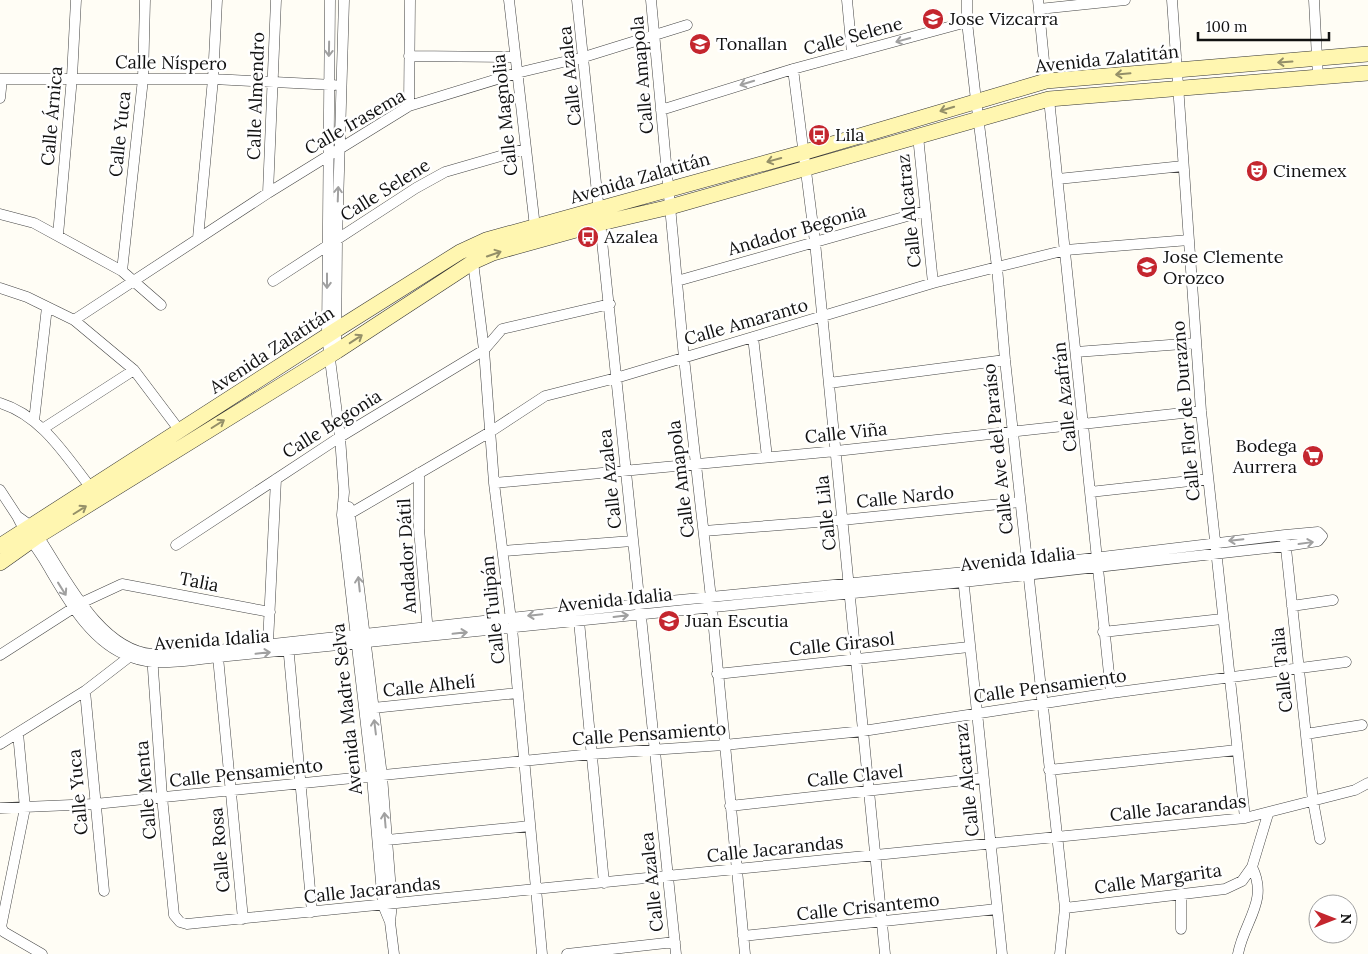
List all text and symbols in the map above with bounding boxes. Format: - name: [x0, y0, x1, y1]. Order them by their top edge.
- school or university icon: Jose Vizcarra: [921, 7, 945, 31]
- place label: Jose Vizcarra: [948, 7, 1058, 30]
- scale bar: [1198, 10, 1329, 42]
- street label: Calle Selene: [801, 11, 905, 60]
- street label: Calle Amapola: [625, 15, 658, 135]
- text: 100 m: [1206, 17, 1247, 36]
- street label: Calle Azalea: [553, 25, 586, 127]
- street label: Calle Almendro: [242, 32, 269, 160]
- school or university icon: Tonallan: [688, 32, 712, 56]
- place label: Tonallan: [716, 32, 787, 55]
- one-way arrow: [896, 35, 912, 45]
- one-way arrow: [324, 40, 334, 56]
- street label: Avenida Zalatitán: [1033, 40, 1180, 78]
- street label: Calle Níspero: [115, 50, 227, 75]
- street label: Calle Magnolia: [487, 53, 522, 177]
- one-way arrow: [1277, 57, 1293, 67]
- street label: Calle Árnica: [36, 65, 67, 167]
- one-way arrow: [1115, 70, 1131, 79]
- one-way arrow: [739, 79, 755, 89]
- street label: Calle Irasema: [300, 83, 409, 160]
- street label: Calle Yuca: [104, 90, 135, 178]
- one-way arrow: [939, 104, 955, 114]
- bus stop icon: Lila: [807, 123, 831, 147]
- place label: Lila: [835, 123, 865, 146]
- street label: Avenida Zalatitán: [566, 147, 712, 209]
- street label: Calle Selene: [336, 153, 434, 226]
- street label: Calle Alcatraz: [891, 153, 926, 269]
- one-way arrow: [767, 156, 783, 166]
- theatre icon: Cinemex: [1245, 159, 1269, 183]
- place label: Cinemex: [1273, 159, 1347, 182]
- one-way arrow: [333, 186, 343, 202]
- street label: Andador Begonia: [724, 199, 869, 261]
- bus stop icon: Azalea: [576, 225, 600, 249]
- place label: Azalea: [603, 225, 658, 248]
- place label: Jose Clemente Orozco: [1162, 245, 1284, 289]
- one-way arrow: [486, 249, 501, 258]
- school or university icon: Jose Clemente Orozco: [1135, 255, 1159, 279]
- one-way arrow: [322, 272, 332, 289]
- street label: Calle Amaranto: [681, 293, 811, 350]
- street label: Avenida Zalatitán: [204, 301, 339, 399]
- street label: Calle Flor de Durazno: [1166, 320, 1205, 502]
- one-way arrow: [348, 333, 362, 343]
- street label: Calle Azafrán: [1047, 341, 1082, 453]
- street label: Calle Ave del Paraíso: [977, 362, 1018, 536]
- street label: Calle Begonia: [278, 384, 386, 463]
- street label: Calle Viña: [804, 417, 888, 448]
- one-way arrow: [210, 419, 224, 429]
- street label: Calle Amapola: [662, 419, 699, 539]
- street label: Calle Azalea: [593, 428, 626, 530]
- place label: Bodega Aurrera: [1232, 434, 1297, 478]
- supermarket icon: Bodega Aurrera: [1301, 444, 1325, 468]
- street label: Calle Lila: [810, 474, 841, 552]
- street label: Calle Nardo: [855, 480, 955, 513]
- street label: Andador Dátil: [392, 498, 421, 615]
- one-way arrow: [72, 505, 86, 515]
- one-way arrow: [1229, 535, 1245, 545]
- one-way arrow: [1297, 538, 1313, 548]
- street label: Avenida Idalia: [958, 541, 1077, 576]
- street label: Calle Tulipán: [475, 555, 510, 665]
- street label: Talia: [177, 566, 221, 597]
- one-way arrow: [354, 577, 364, 593]
- one-way arrow: [57, 581, 67, 595]
- street label: Avenida Idalia: [555, 582, 674, 617]
- school or university icon: Juan Escutia: [657, 609, 681, 633]
- place label: Juan Escutia: [684, 609, 789, 632]
- one-way arrow: [528, 610, 544, 620]
- one-way arrow: [613, 611, 629, 621]
- street label: Avenida Madre Selva: [326, 622, 367, 797]
- street label: Avenida Idalia: [153, 624, 270, 655]
- street label: Calle Talia: [1266, 626, 1297, 714]
- street label: Calle Girasol: [788, 627, 896, 660]
- one-way arrow: [451, 628, 467, 638]
- one-way arrow: [255, 648, 271, 658]
- street label: Calle Pensamiento: [972, 663, 1128, 708]
- street label: Calle Alhelí: [382, 669, 476, 702]
- street label: Calle Pensamiento: [571, 717, 727, 750]
- one-way arrow: [370, 720, 380, 736]
- street label: Calle Alcatraz: [949, 722, 984, 838]
- street label: Calle Menta: [130, 740, 161, 841]
- street label: Calle Yuca: [62, 748, 93, 836]
- street label: Calle Pensamiento: [168, 753, 324, 792]
- street label: Calle Clavel: [806, 759, 904, 792]
- street label: Calle Jacarandas: [1109, 789, 1247, 826]
- street label: Calle Rosa: [204, 806, 235, 894]
- one-way arrow: [381, 813, 390, 829]
- street label: Calle Jacarandas: [706, 830, 844, 867]
- street label: Calle Azalea: [635, 831, 668, 933]
- street label: Calle Margarita: [1093, 858, 1223, 899]
- street label: Calle Jacarandas: [303, 871, 441, 908]
- street label: Calle Crisantemo: [795, 888, 940, 925]
- north arrow: [1308, 894, 1358, 944]
- text: N: [1337, 914, 1355, 925]

